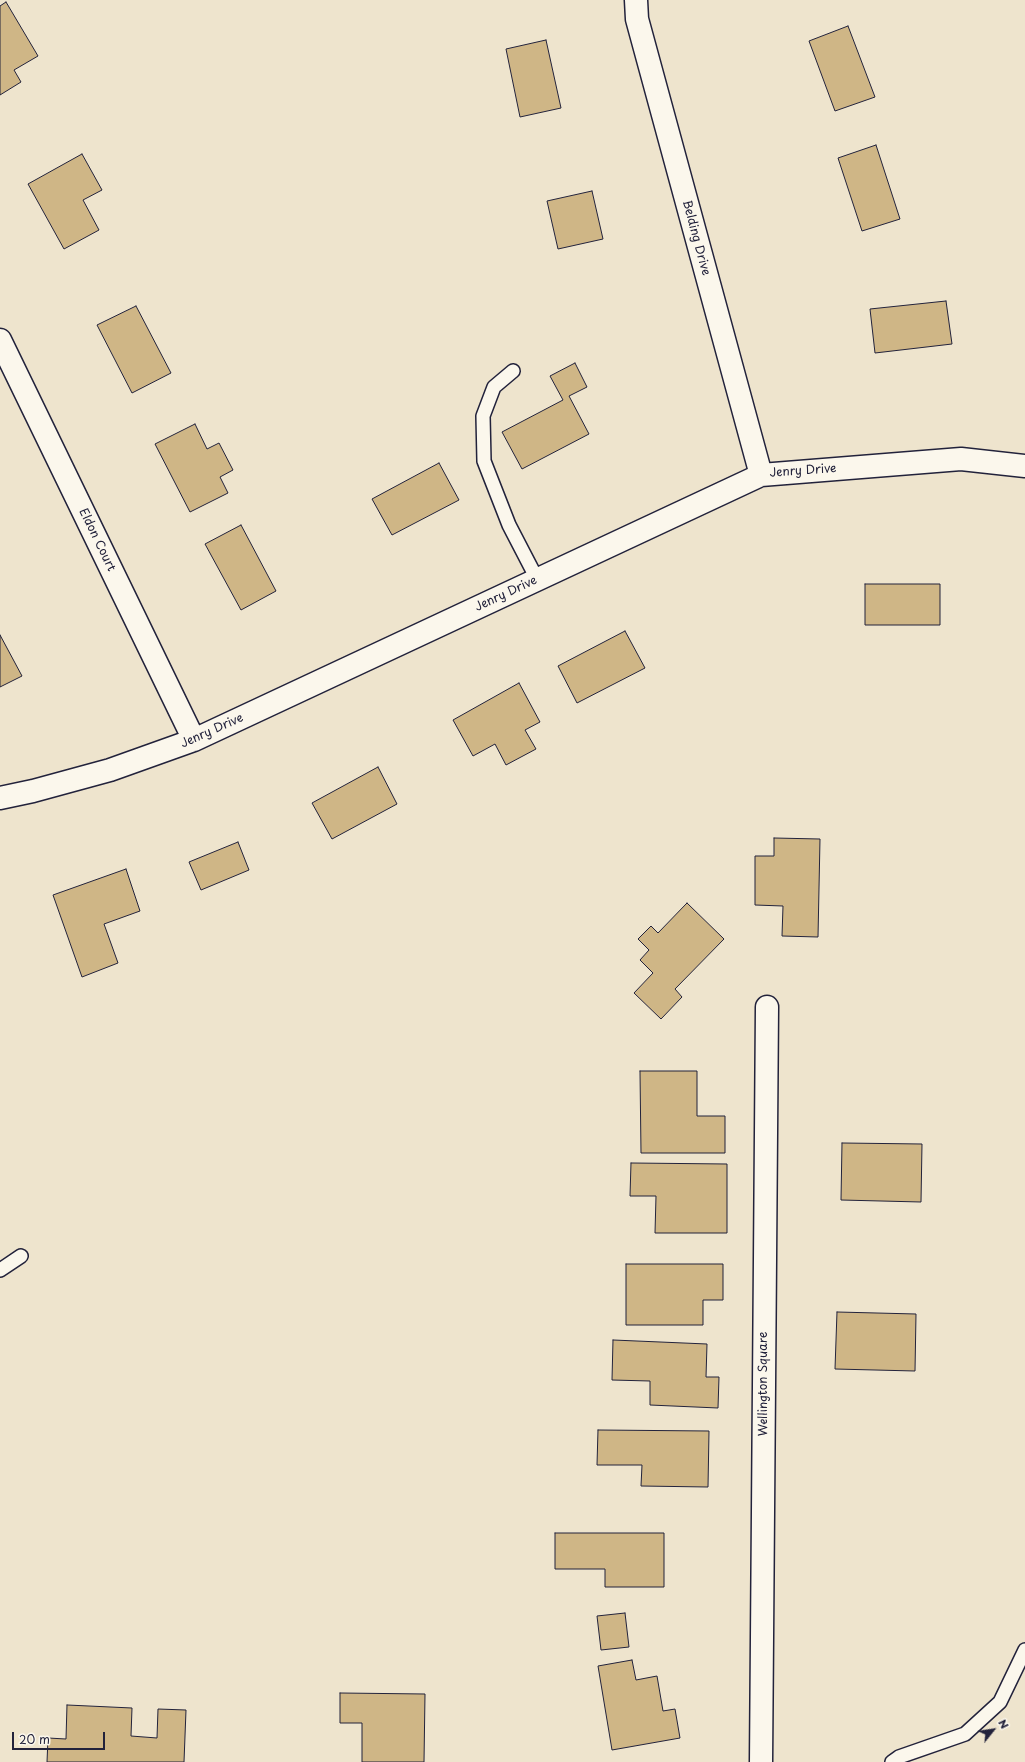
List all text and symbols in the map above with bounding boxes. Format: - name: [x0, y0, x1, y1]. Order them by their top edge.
- street label: Belding Drive: [679, 199, 713, 277]
- street label: Jenry Drive: [769, 461, 837, 481]
- street label: Eldon Court: [76, 506, 118, 574]
- street label: Jenry Drive: [473, 573, 539, 615]
- street label: Jenry Drive: [178, 711, 246, 751]
- street label: Wellington Square: [757, 1332, 771, 1436]
- north arrow: [973, 1710, 1013, 1750]
- text: N: [994, 1716, 1013, 1732]
- scale bar: [14, 1724, 107, 1750]
- text: 20 m: [19, 1730, 50, 1748]

